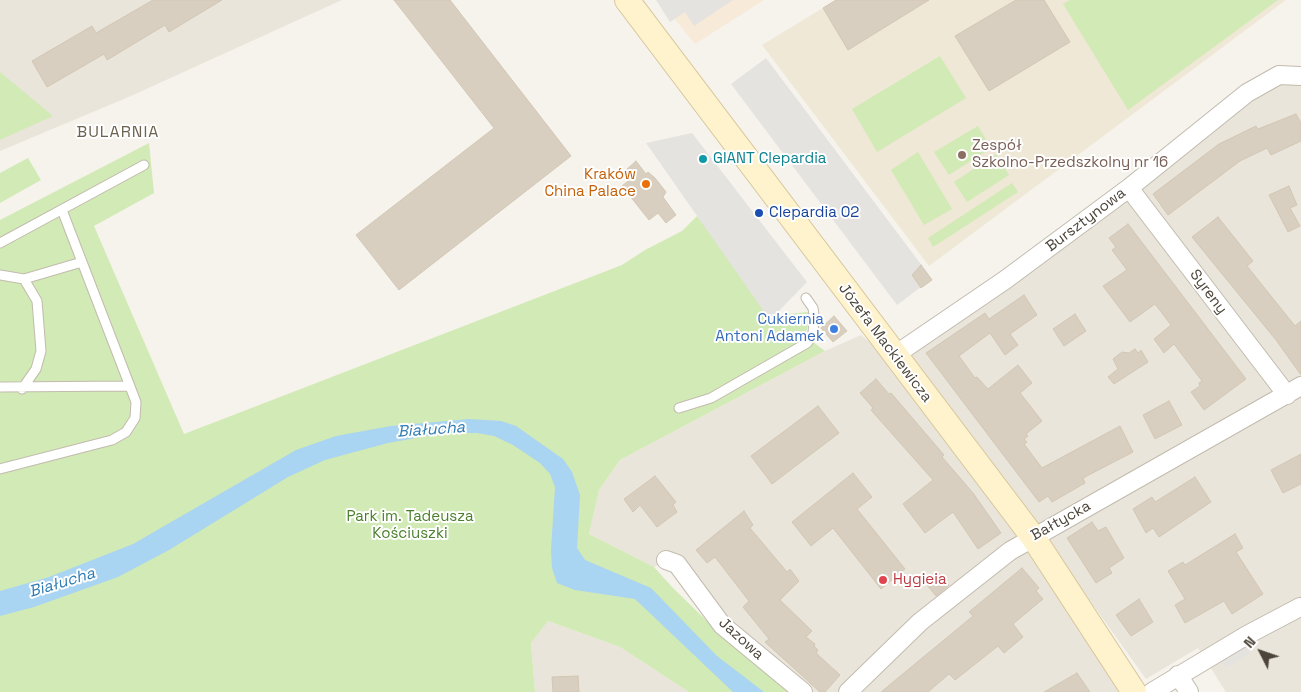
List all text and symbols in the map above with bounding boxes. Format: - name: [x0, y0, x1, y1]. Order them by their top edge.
- district label: BULARNIA: [76, 123, 160, 143]
- place label: Zespół Szkolno-Przedszkolny nr 16: [972, 137, 1168, 172]
- marker: Zespół Szkolno-Przedszkolny nr 16: [956, 149, 968, 161]
- place label: GIANT Clepardia: [713, 150, 826, 168]
- marker: GIANT Clepardia: [697, 153, 709, 165]
- place label: Kraków China Palace: [544, 166, 636, 201]
- marker: Kraków China Palace: [640, 178, 652, 190]
- street label: Bursztynowa: [1043, 184, 1129, 256]
- place label: Clepardia 02: [769, 204, 859, 222]
- marker: Clepardia 02: [753, 207, 765, 219]
- street label: Syreny: [1185, 266, 1231, 318]
- street label: Józefa Mackiewicza: [834, 280, 936, 406]
- place label: Cukiernia Antoni Adamek: [715, 311, 824, 346]
- marker: Cukiernia Antoni Adamek: [828, 323, 840, 335]
- water label: Białucha: [396, 418, 466, 442]
- street label: Bałtycka: [1028, 497, 1094, 545]
- park label: Park im. Tadeusza Kościuszki: [346, 508, 474, 543]
- water label: Białucha: [27, 564, 97, 602]
- place label: Hygieia: [893, 571, 947, 589]
- marker: Hygieia: [877, 574, 889, 586]
- street label: Jazowa: [715, 614, 767, 664]
- north arrow: [1236, 627, 1286, 677]
- text: N: [1240, 633, 1260, 652]

